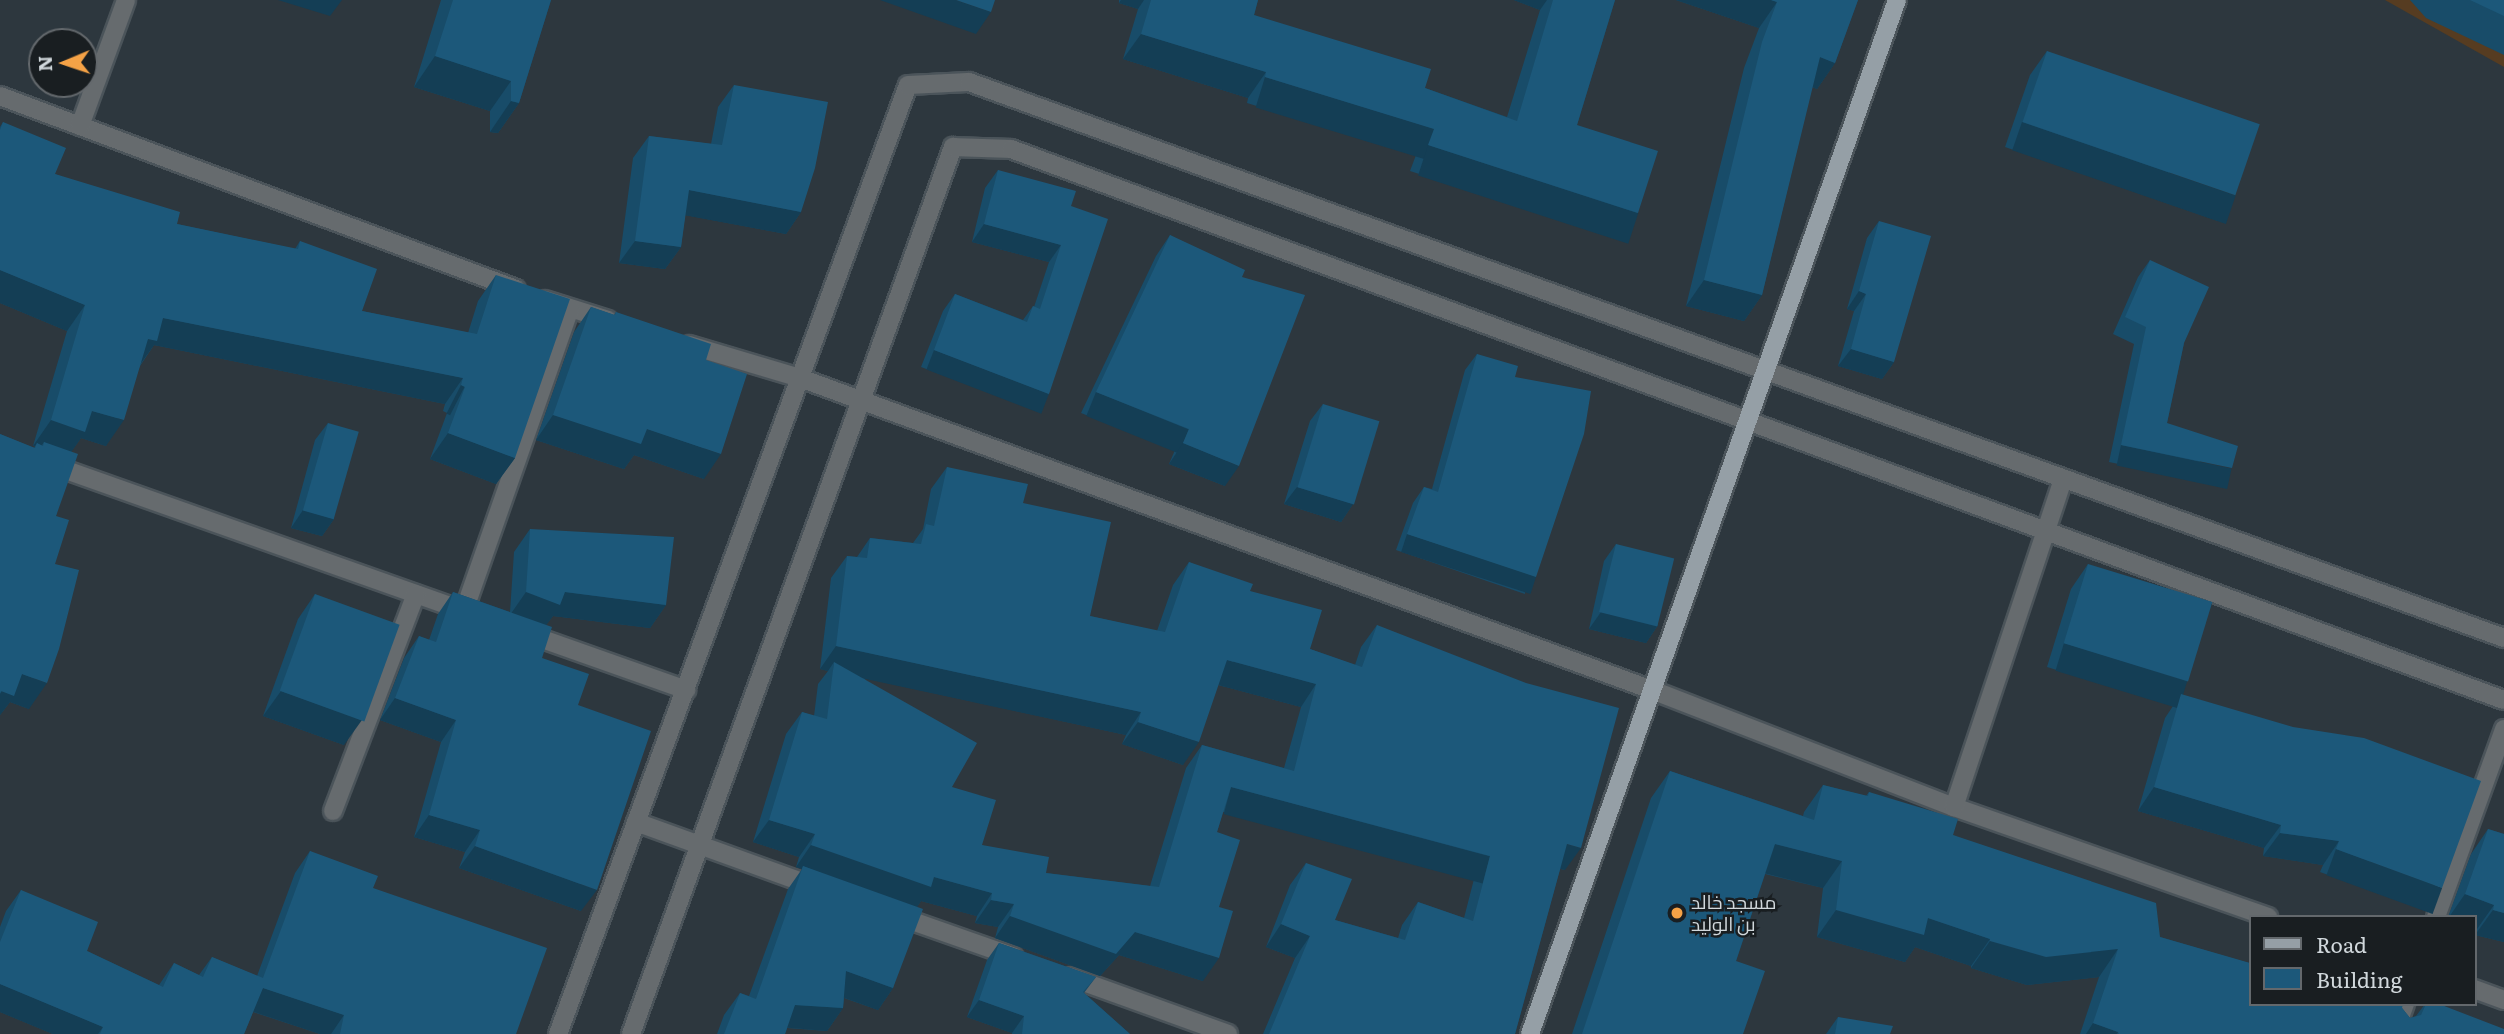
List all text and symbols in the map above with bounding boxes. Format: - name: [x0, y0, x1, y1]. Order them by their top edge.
- north arrow: [28, 28, 98, 98]
- text: N: [30, 55, 58, 72]
- place label: مسجد خالد بن الوليد: [1691, 891, 1776, 935]
- marker: مسجد خالد بن الوليد: [1669, 905, 1685, 921]
- legend: [2248, 915, 2476, 1006]
- text: Road: [2316, 928, 2367, 959]
- text: Building: [2316, 963, 2402, 994]

